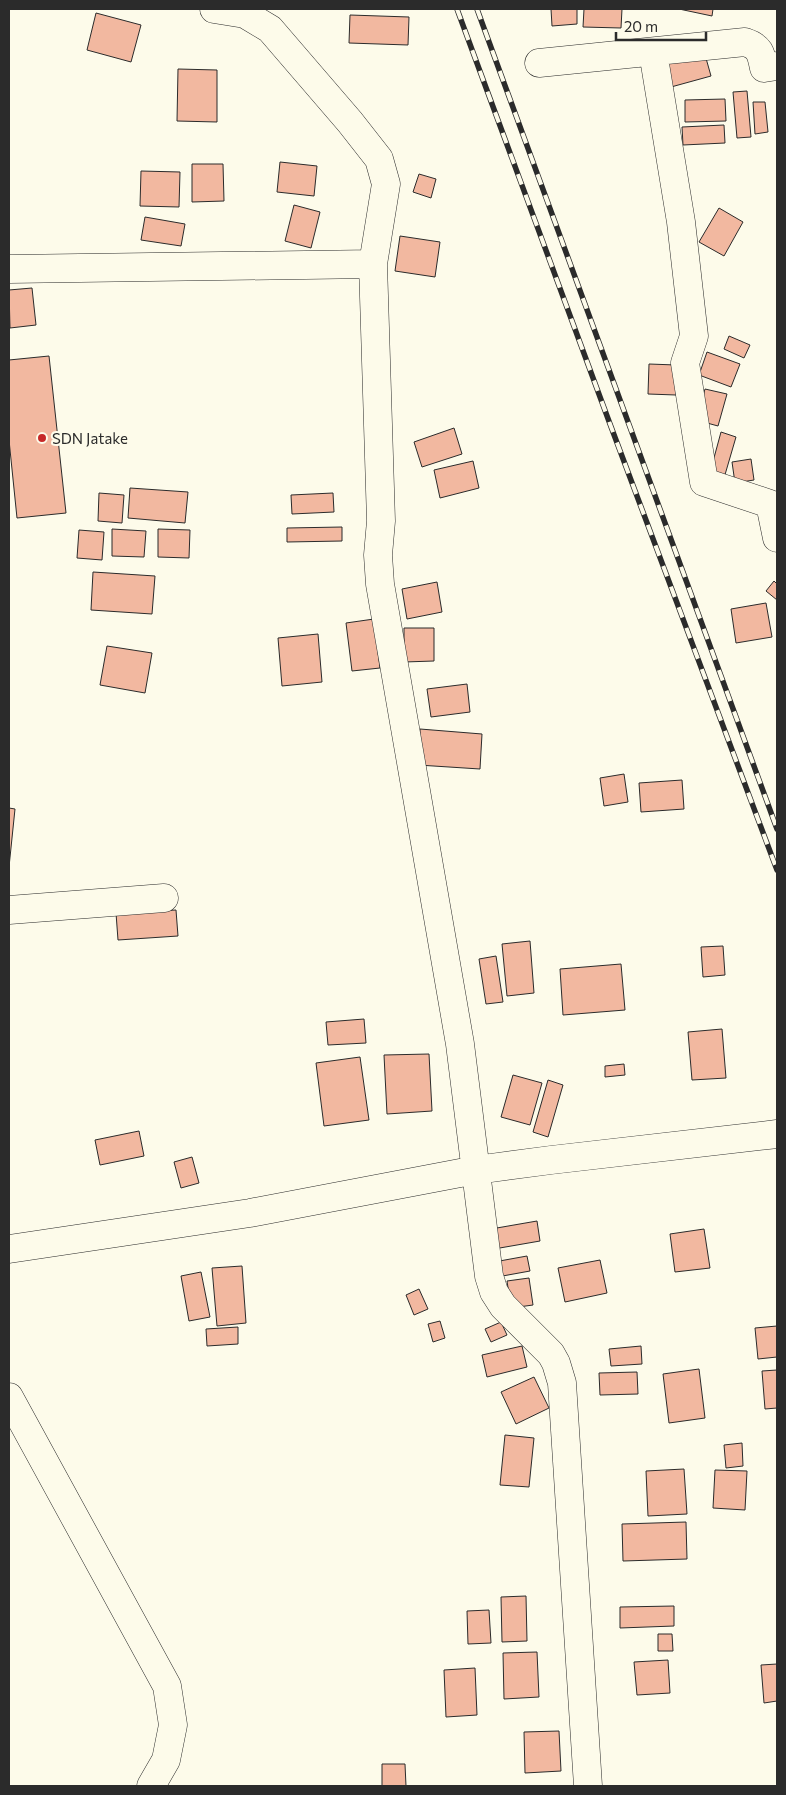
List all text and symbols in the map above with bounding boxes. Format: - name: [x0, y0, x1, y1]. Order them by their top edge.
- scale bar: [616, 10, 706, 42]
- text: 20 m: [624, 17, 658, 35]
- place label: SDN Jatake: [52, 429, 128, 447]
- marker: SDN Jatake: [36, 432, 48, 444]

